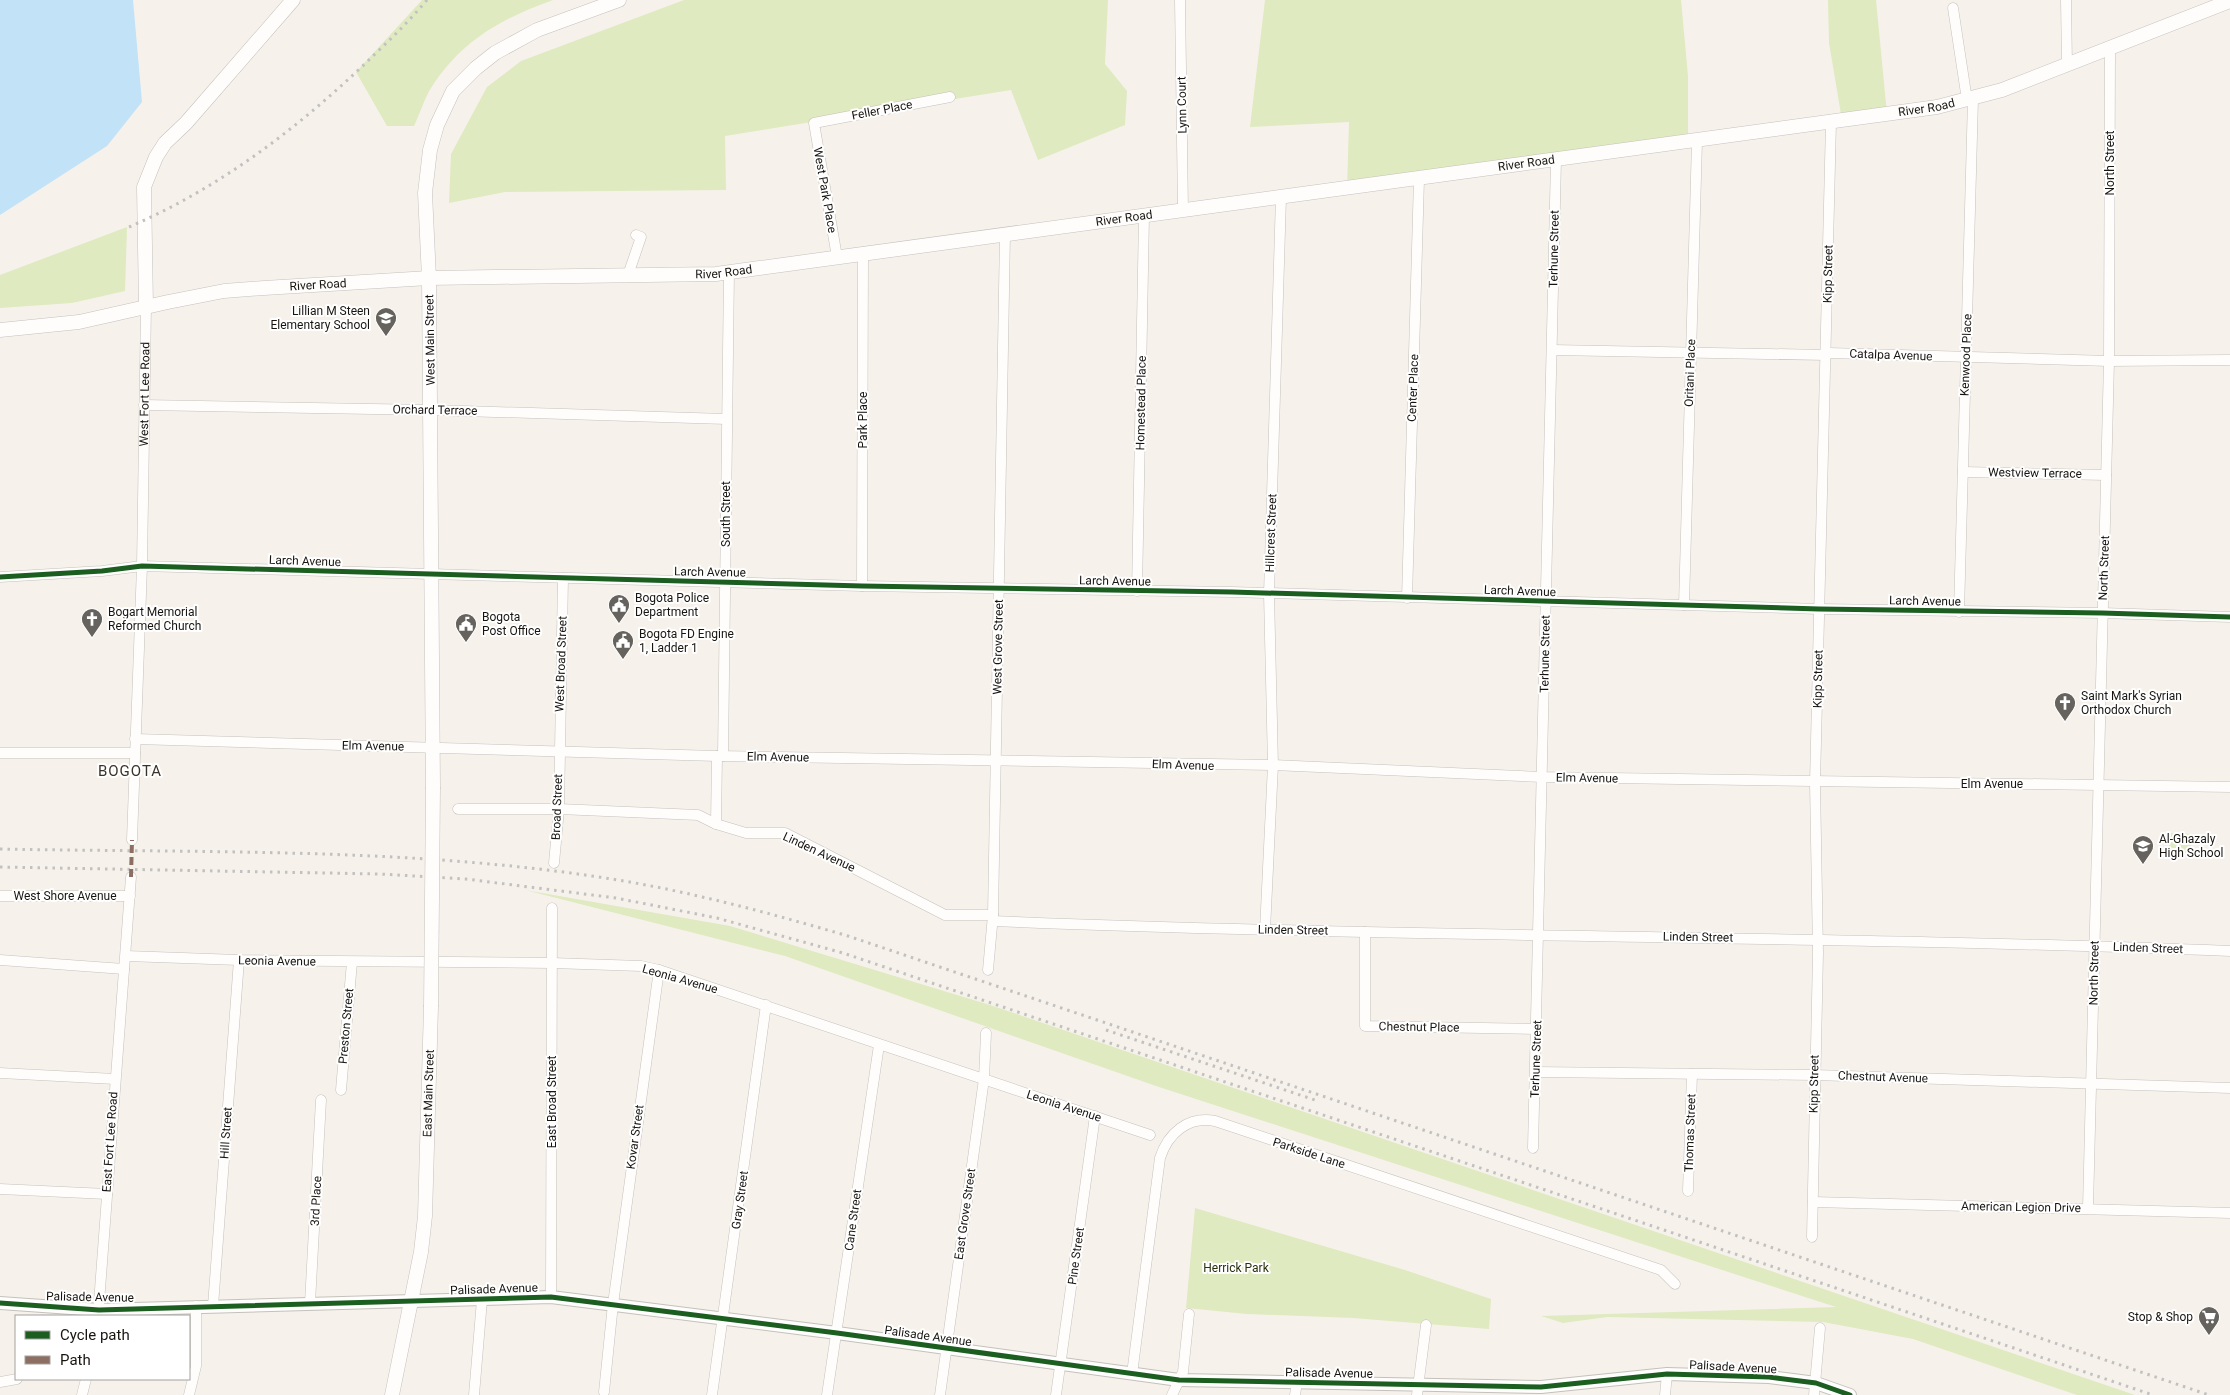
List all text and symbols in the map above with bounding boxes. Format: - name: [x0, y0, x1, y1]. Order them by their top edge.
- street label: Lynn Court: [1175, 76, 1189, 134]
- street label: River Road: [1897, 96, 1956, 119]
- street label: Feller Place: [850, 97, 914, 123]
- street label: North Street: [2103, 130, 2117, 195]
- street label: West Park Place: [811, 146, 839, 234]
- street label: River Road: [1497, 152, 1556, 174]
- street label: River Road: [1095, 207, 1153, 229]
- street label: Terhune Street: [1546, 210, 1562, 288]
- street label: Kipp Street: [1820, 245, 1836, 303]
- street label: River Road: [695, 262, 753, 281]
- street label: River Road: [289, 276, 347, 293]
- street label: West Main Street: [422, 294, 438, 386]
- place label: Lillian M Steen Elementary School: [270, 304, 370, 332]
- school or university icon: Lillian M Steen Elementary School: [374, 306, 398, 337]
- street label: Kenwood Place: [1958, 314, 1974, 396]
- street label: Oritani Place: [1682, 339, 1698, 407]
- street label: West Fort Lee Road: [137, 342, 152, 446]
- street label: Catalpa Avenue: [1849, 347, 1933, 363]
- street label: Center Place: [1405, 354, 1421, 422]
- street label: Homestead Place: [1133, 356, 1149, 450]
- street label: Park Place: [856, 392, 870, 448]
- street label: Orchard Terrace: [392, 402, 478, 418]
- street label: Westview Terrace: [1988, 465, 2082, 481]
- street label: South Street: [719, 481, 733, 547]
- street label: Hillcrest Street: [1263, 493, 1279, 573]
- street label: North Street: [2096, 535, 2112, 601]
- street label: Larch Avenue: [269, 553, 341, 569]
- street label: Larch Avenue: [674, 564, 746, 580]
- street label: Larch Avenue: [1079, 573, 1151, 589]
- street label: Larch Avenue: [1484, 583, 1556, 599]
- place label: Bogota Police Department: [635, 591, 709, 619]
- public building icon: Bogota Police Department: [607, 593, 631, 624]
- street label: Larch Avenue: [1889, 593, 1961, 609]
- street label: West Grove Street: [990, 599, 1006, 695]
- place label: Bogart Memorial Reformed Church: [108, 605, 201, 633]
- church icon: Bogart Memorial Reformed Church: [80, 607, 104, 638]
- place label: Bogota Post Office: [482, 610, 541, 638]
- public building icon: Bogota Post Office: [454, 612, 478, 643]
- street label: Terhune Street: [1537, 615, 1553, 693]
- street label: West Broad Street: [552, 616, 570, 712]
- place label: Bogota FD Engine 1, Ladder 1: [639, 627, 734, 655]
- public building icon: Bogota FD Engine 1, Ladder 1: [611, 629, 635, 660]
- street label: Kipp Street: [1810, 650, 1826, 708]
- place label: Saint Mark's Syrian Orthodox Church: [2081, 689, 2182, 717]
- church icon: Saint Mark's Syrian Orthodox Church: [2053, 691, 2077, 722]
- street label: Elm Avenue: [342, 738, 404, 754]
- street label: Elm Avenue: [747, 749, 809, 765]
- street label: Elm Avenue: [1152, 757, 1214, 773]
- district label: BOGOTA: [98, 762, 162, 780]
- street label: Elm Avenue: [1556, 770, 1618, 786]
- street label: Broad Street: [549, 774, 565, 840]
- street label: Elm Avenue: [1961, 777, 2023, 791]
- street label: Linden Avenue: [781, 829, 857, 875]
- place label: Al-Ghazaly High School: [2159, 832, 2223, 860]
- school or university icon: Al-Ghazaly High School: [2131, 834, 2155, 865]
- street label: West Shore Avenue: [13, 889, 117, 903]
- street label: Linden Street: [1258, 922, 1328, 938]
- street label: Linden Street: [1663, 929, 1733, 945]
- street label: North Street: [2086, 940, 2102, 1006]
- street label: Linden Street: [2113, 940, 2183, 956]
- street label: Leonia Avenue: [238, 953, 316, 969]
- street label: Leonia Avenue: [641, 962, 719, 996]
- street label: Preston Street: [336, 987, 356, 1064]
- street label: Chestnut Place: [1379, 1019, 1459, 1035]
- street label: Terhune Street: [1528, 1020, 1544, 1098]
- street label: East Main Street: [420, 1049, 437, 1137]
- street label: Kipp Street: [1806, 1055, 1822, 1113]
- street label: East Broad Street: [545, 1056, 559, 1148]
- street label: Chestnut Avenue: [1838, 1068, 1928, 1086]
- street label: Leonia Avenue: [1025, 1087, 1103, 1125]
- street label: East Fort Lee Road: [100, 1091, 120, 1193]
- street label: Thomas Street: [1682, 1093, 1698, 1172]
- street label: Kovar Street: [624, 1104, 646, 1170]
- street label: Hill Street: [217, 1107, 235, 1159]
- street label: Parkside Lane: [1271, 1135, 1347, 1171]
- street label: East Grove Street: [952, 1167, 978, 1261]
- street label: Gray Street: [729, 1170, 751, 1230]
- street label: 3rd Place: [308, 1176, 324, 1226]
- street label: Cane Street: [842, 1188, 864, 1252]
- street label: American Legion Drive: [1961, 1199, 2081, 1215]
- street label: Pine Street: [1065, 1226, 1087, 1286]
- park label: Herrick Park: [1203, 1261, 1270, 1275]
- street label: Palisade Avenue: [450, 1280, 538, 1298]
- street label: Palisade Avenue: [46, 1289, 134, 1305]
- supermarket icon: Stop & Shop: [2197, 1305, 2221, 1336]
- place label: Stop & Shop: [2128, 1310, 2193, 1324]
- legend: [15, 1315, 190, 1380]
- street label: Palisade Avenue: [883, 1323, 973, 1349]
- text: Cycle path: [60, 1326, 130, 1344]
- text: Path: [60, 1351, 91, 1369]
- street label: Palisade Avenue: [1689, 1358, 1777, 1376]
- street label: Palisade Avenue: [1285, 1365, 1373, 1381]

